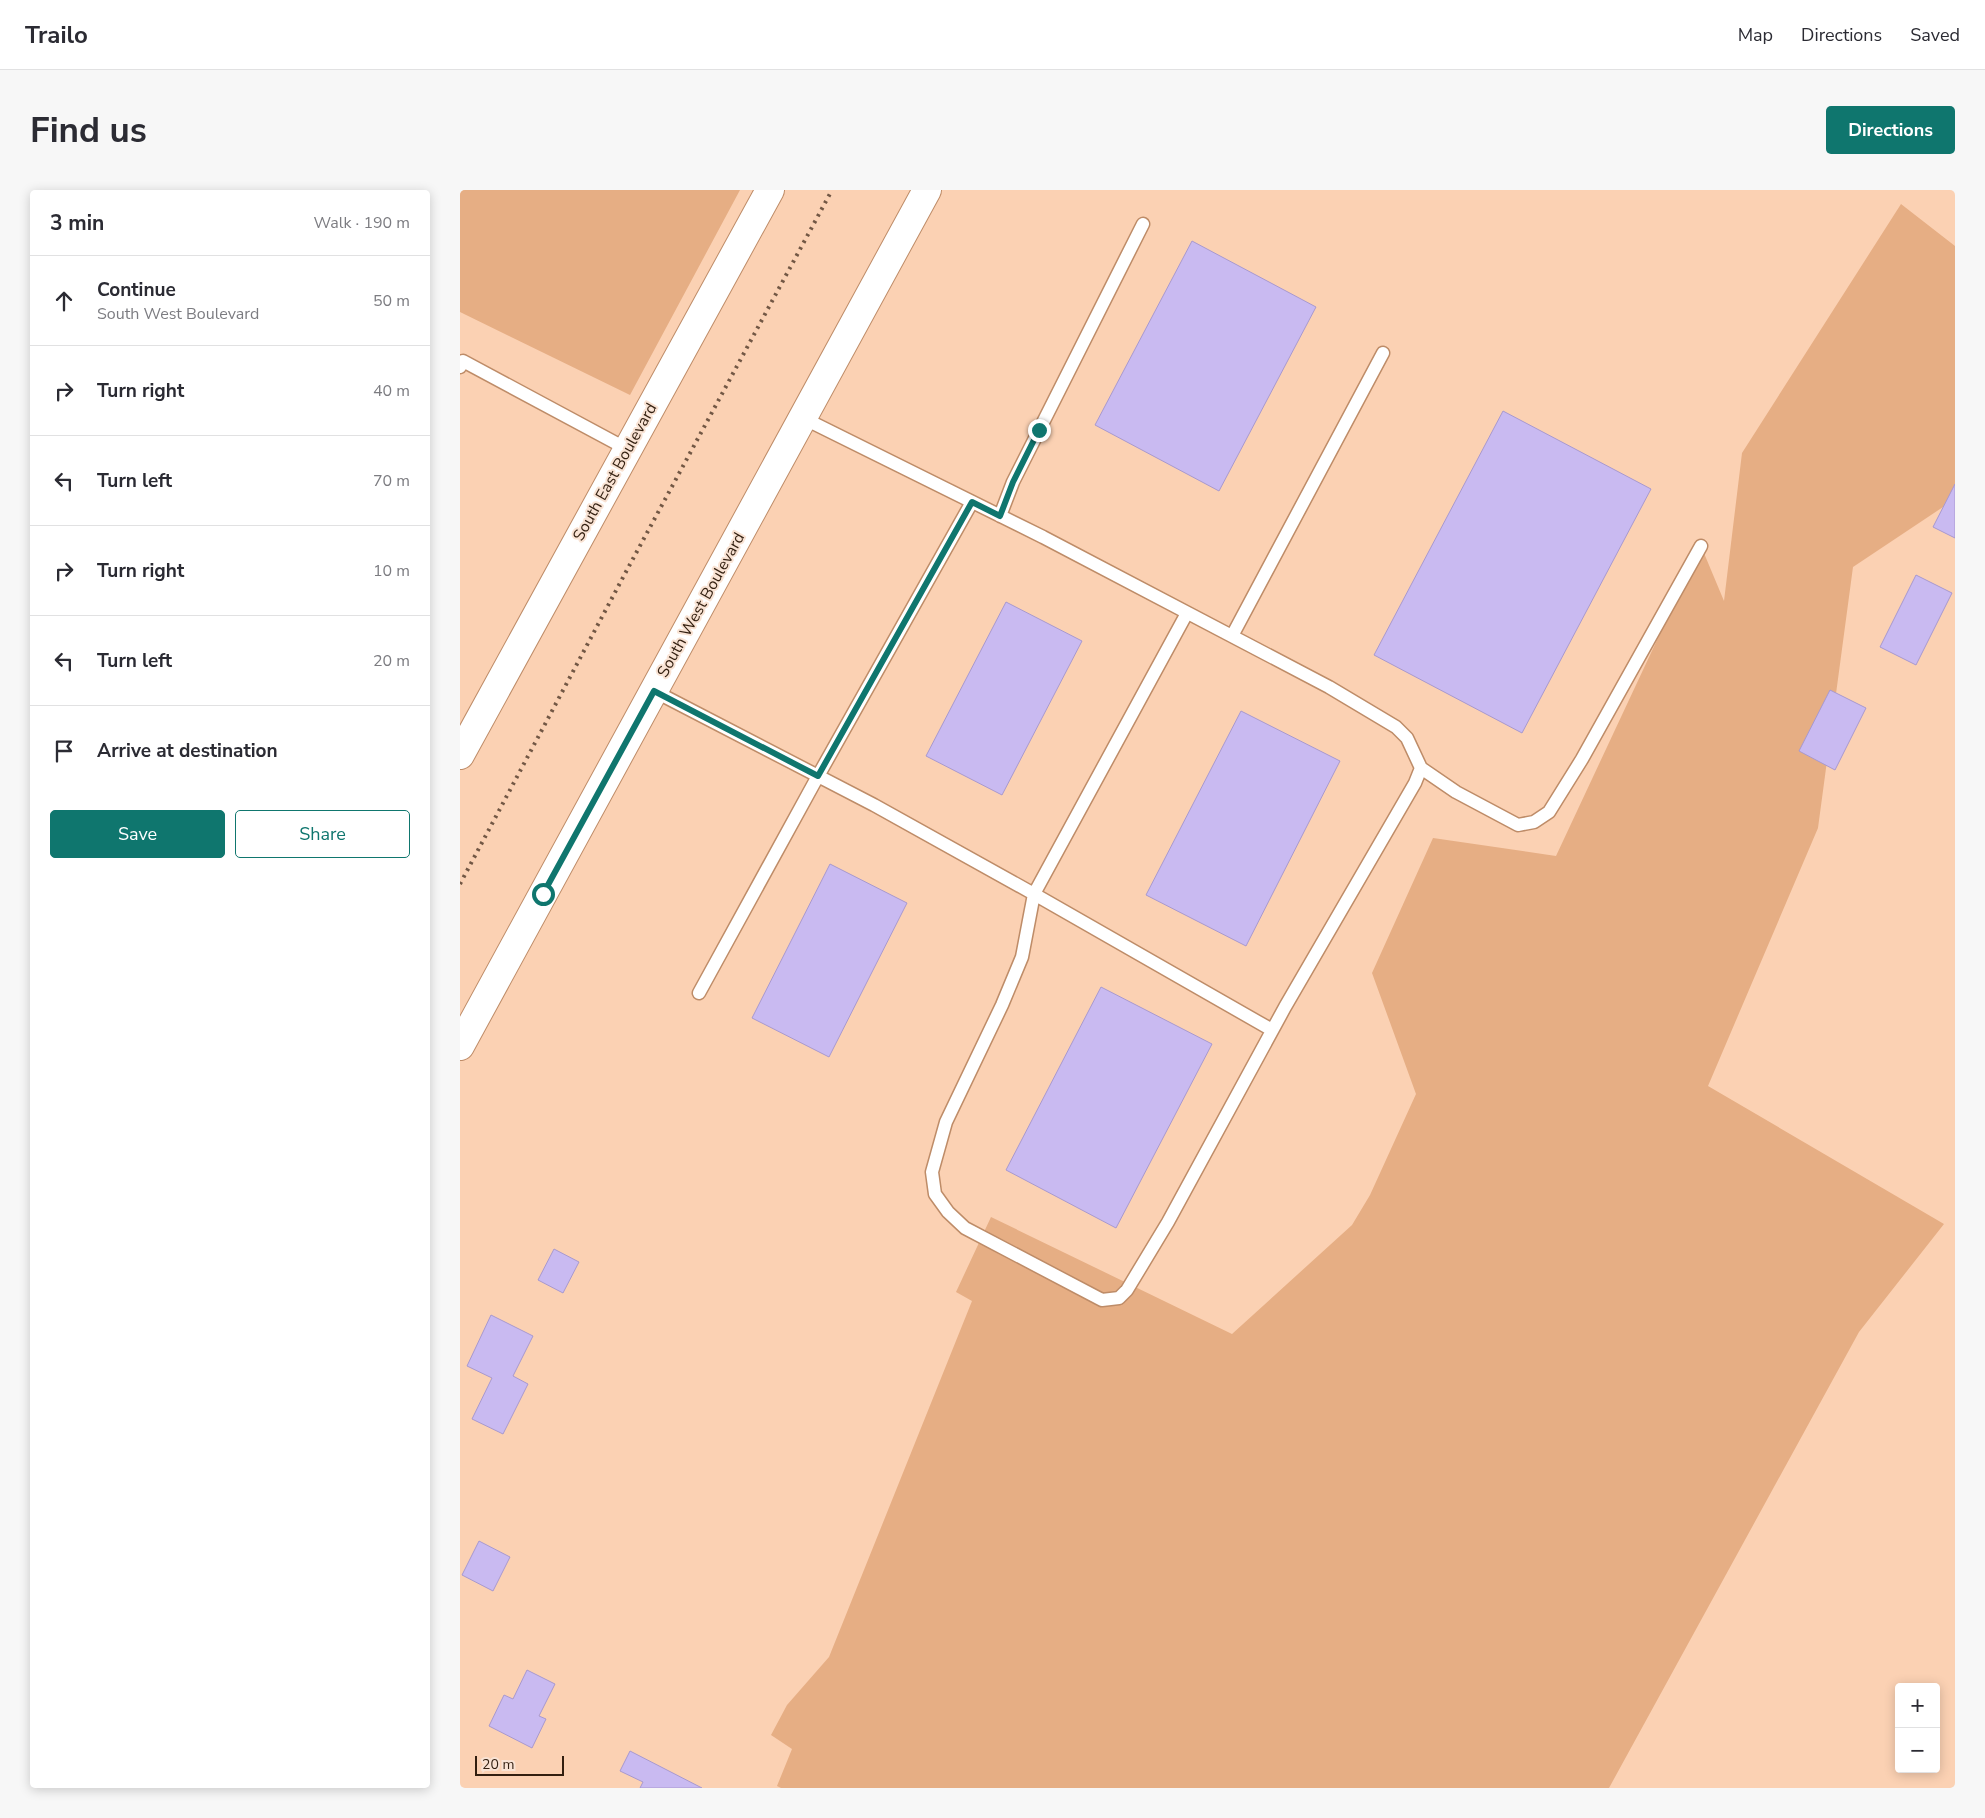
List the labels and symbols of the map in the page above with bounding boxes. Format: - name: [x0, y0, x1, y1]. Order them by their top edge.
- street label: South East Boulevard: [568, 399, 662, 545]
- route end: [1028, 419, 1051, 442]
- street label: South West Boulevard: [652, 529, 750, 681]
- route start: [532, 883, 555, 906]
- scale bar: [475, 1753, 564, 1776]

